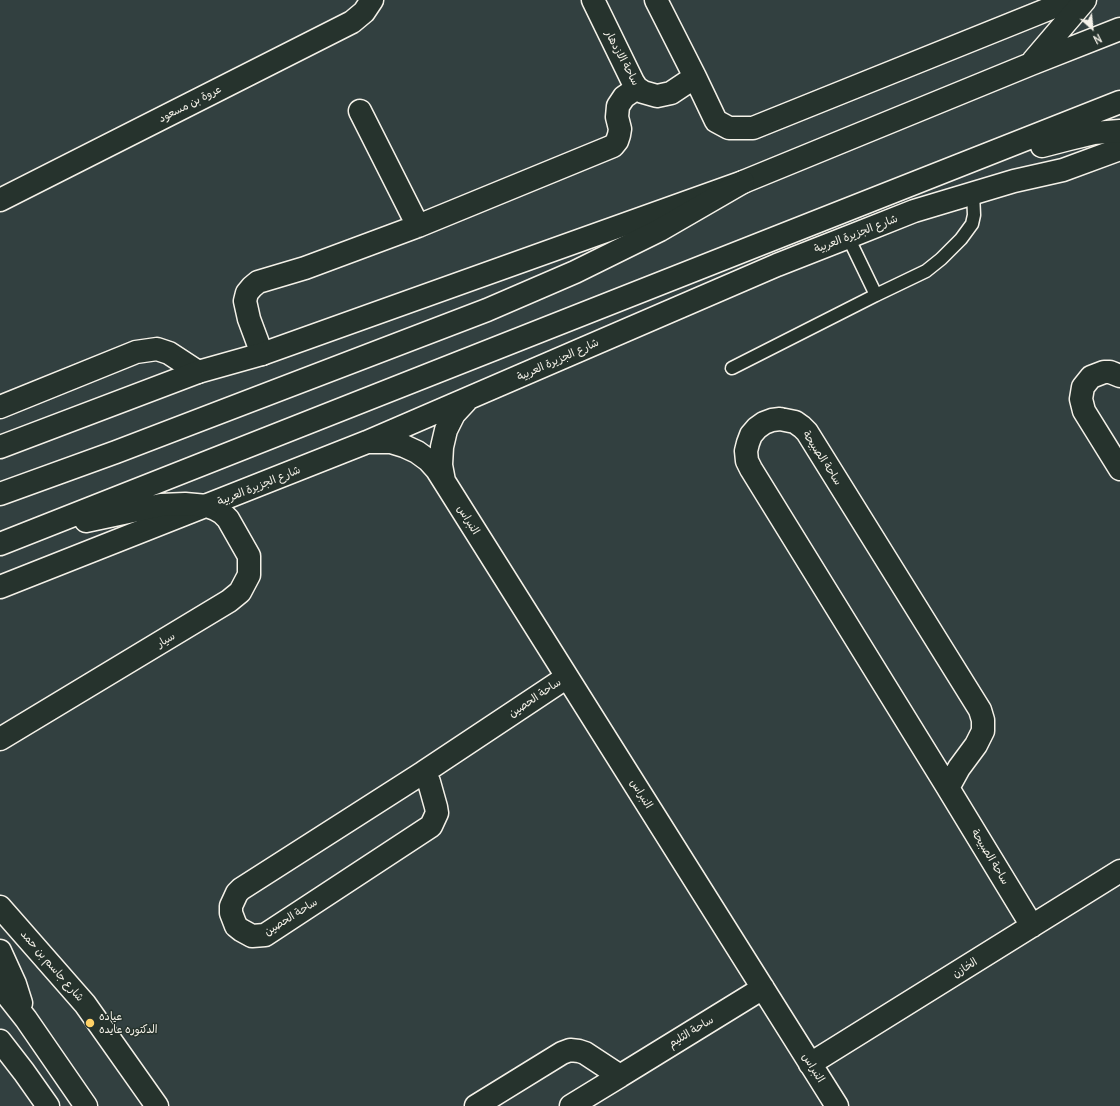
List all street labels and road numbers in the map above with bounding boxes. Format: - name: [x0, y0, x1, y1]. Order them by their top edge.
- street label: ساحة الازدهار: [602, 28, 642, 88]
- street label: عروة بن مسعود: [156, 83, 224, 125]
- street label: شارع الجزيرة العربية: [812, 212, 900, 256]
- street label: شارع الجزيرة العربية: [515, 336, 601, 384]
- street label: ساحة الصبيحة: [800, 428, 844, 488]
- street label: شارع الجزيرة العربية: [216, 463, 302, 509]
- street label: النبراس: [454, 503, 482, 537]
- street label: سيار: [154, 629, 178, 651]
- street label: ساحة الحصين: [506, 676, 564, 720]
- street label: النبراس: [627, 777, 655, 811]
- street label: ساحة الصبيحة: [968, 827, 1012, 887]
- street label: ساحة الحصين: [262, 895, 320, 939]
- street label: شارع جاسم بن حمد: [18, 928, 86, 1004]
- street label: الخازن: [950, 955, 980, 981]
- street label: ساحة الثليم: [666, 1013, 716, 1051]
- street label: النبراس: [799, 1051, 827, 1085]

